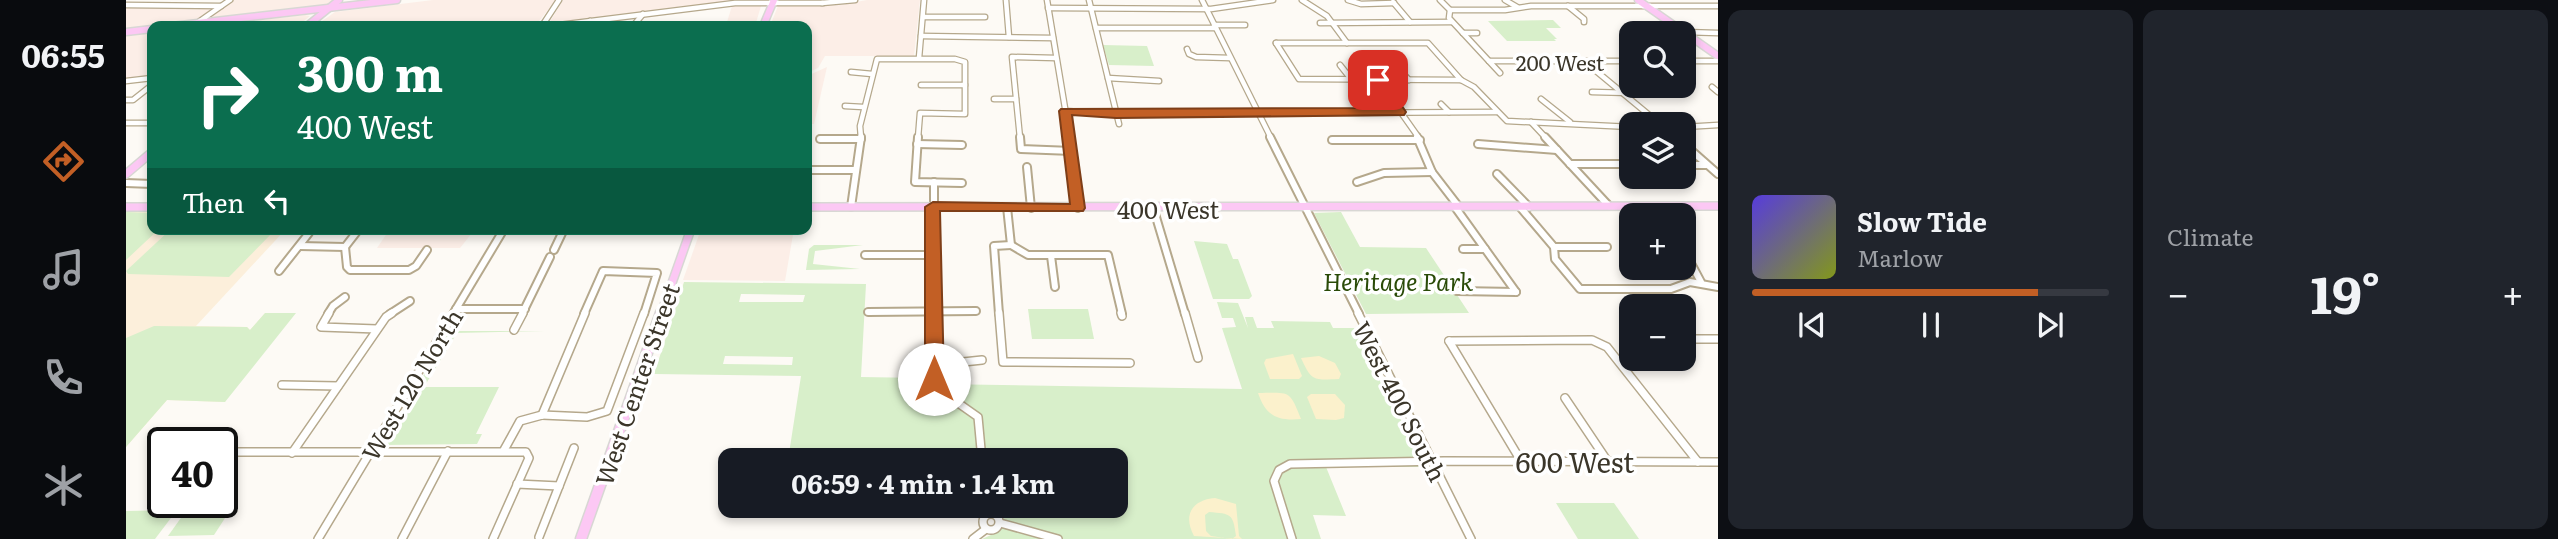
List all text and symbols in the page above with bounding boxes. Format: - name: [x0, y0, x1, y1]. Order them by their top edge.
- map controls: [1619, 21, 1696, 371]
- button: search: [1619, 21, 1696, 98]
- text: 06:55: [21, 30, 105, 78]
- text: 300 m: [297, 34, 443, 107]
- street label: 200 West: [1516, 46, 1605, 77]
- icon: right: [182, 49, 273, 140]
- pin: [1348, 50, 1408, 110]
- icon: arrive: [1359, 61, 1397, 99]
- text: 400 West: [297, 101, 433, 149]
- button: layers: [1619, 112, 1696, 189]
- icon: directions: [39, 137, 88, 186]
- text: Then: [182, 182, 244, 221]
- icon: left: [258, 182, 296, 220]
- street label: 400 West: [1117, 191, 1219, 226]
- text: Slow Tide: [1857, 201, 1987, 240]
- button: +: [1619, 203, 1696, 280]
- text: Climate: [2167, 219, 2253, 253]
- text: Marlow: [1857, 240, 1943, 274]
- icon: music: [39, 245, 88, 294]
- text: 19°: [2311, 253, 2380, 330]
- park label: Heritage Park: [1323, 263, 1474, 298]
- text: −: [2167, 263, 2189, 320]
- text: +: [2502, 263, 2524, 320]
- street label: West Center Street: [585, 278, 687, 490]
- button: −: [1619, 294, 1696, 371]
- street label: West 120 North: [352, 301, 470, 467]
- icon: previous: [1793, 306, 1831, 344]
- icon: pause: [1912, 306, 1950, 344]
- icon: next: [2031, 306, 2069, 344]
- street label: West 400 South: [1346, 315, 1456, 487]
- position arrow: [897, 342, 971, 416]
- icon: phone: [39, 353, 88, 402]
- speed limit sign: 40: [147, 427, 238, 518]
- street label: 600 West: [1516, 440, 1635, 482]
- icon: climate: [39, 461, 88, 510]
- text: 06:59 · 4 min · 1.4 km: [791, 463, 1055, 502]

